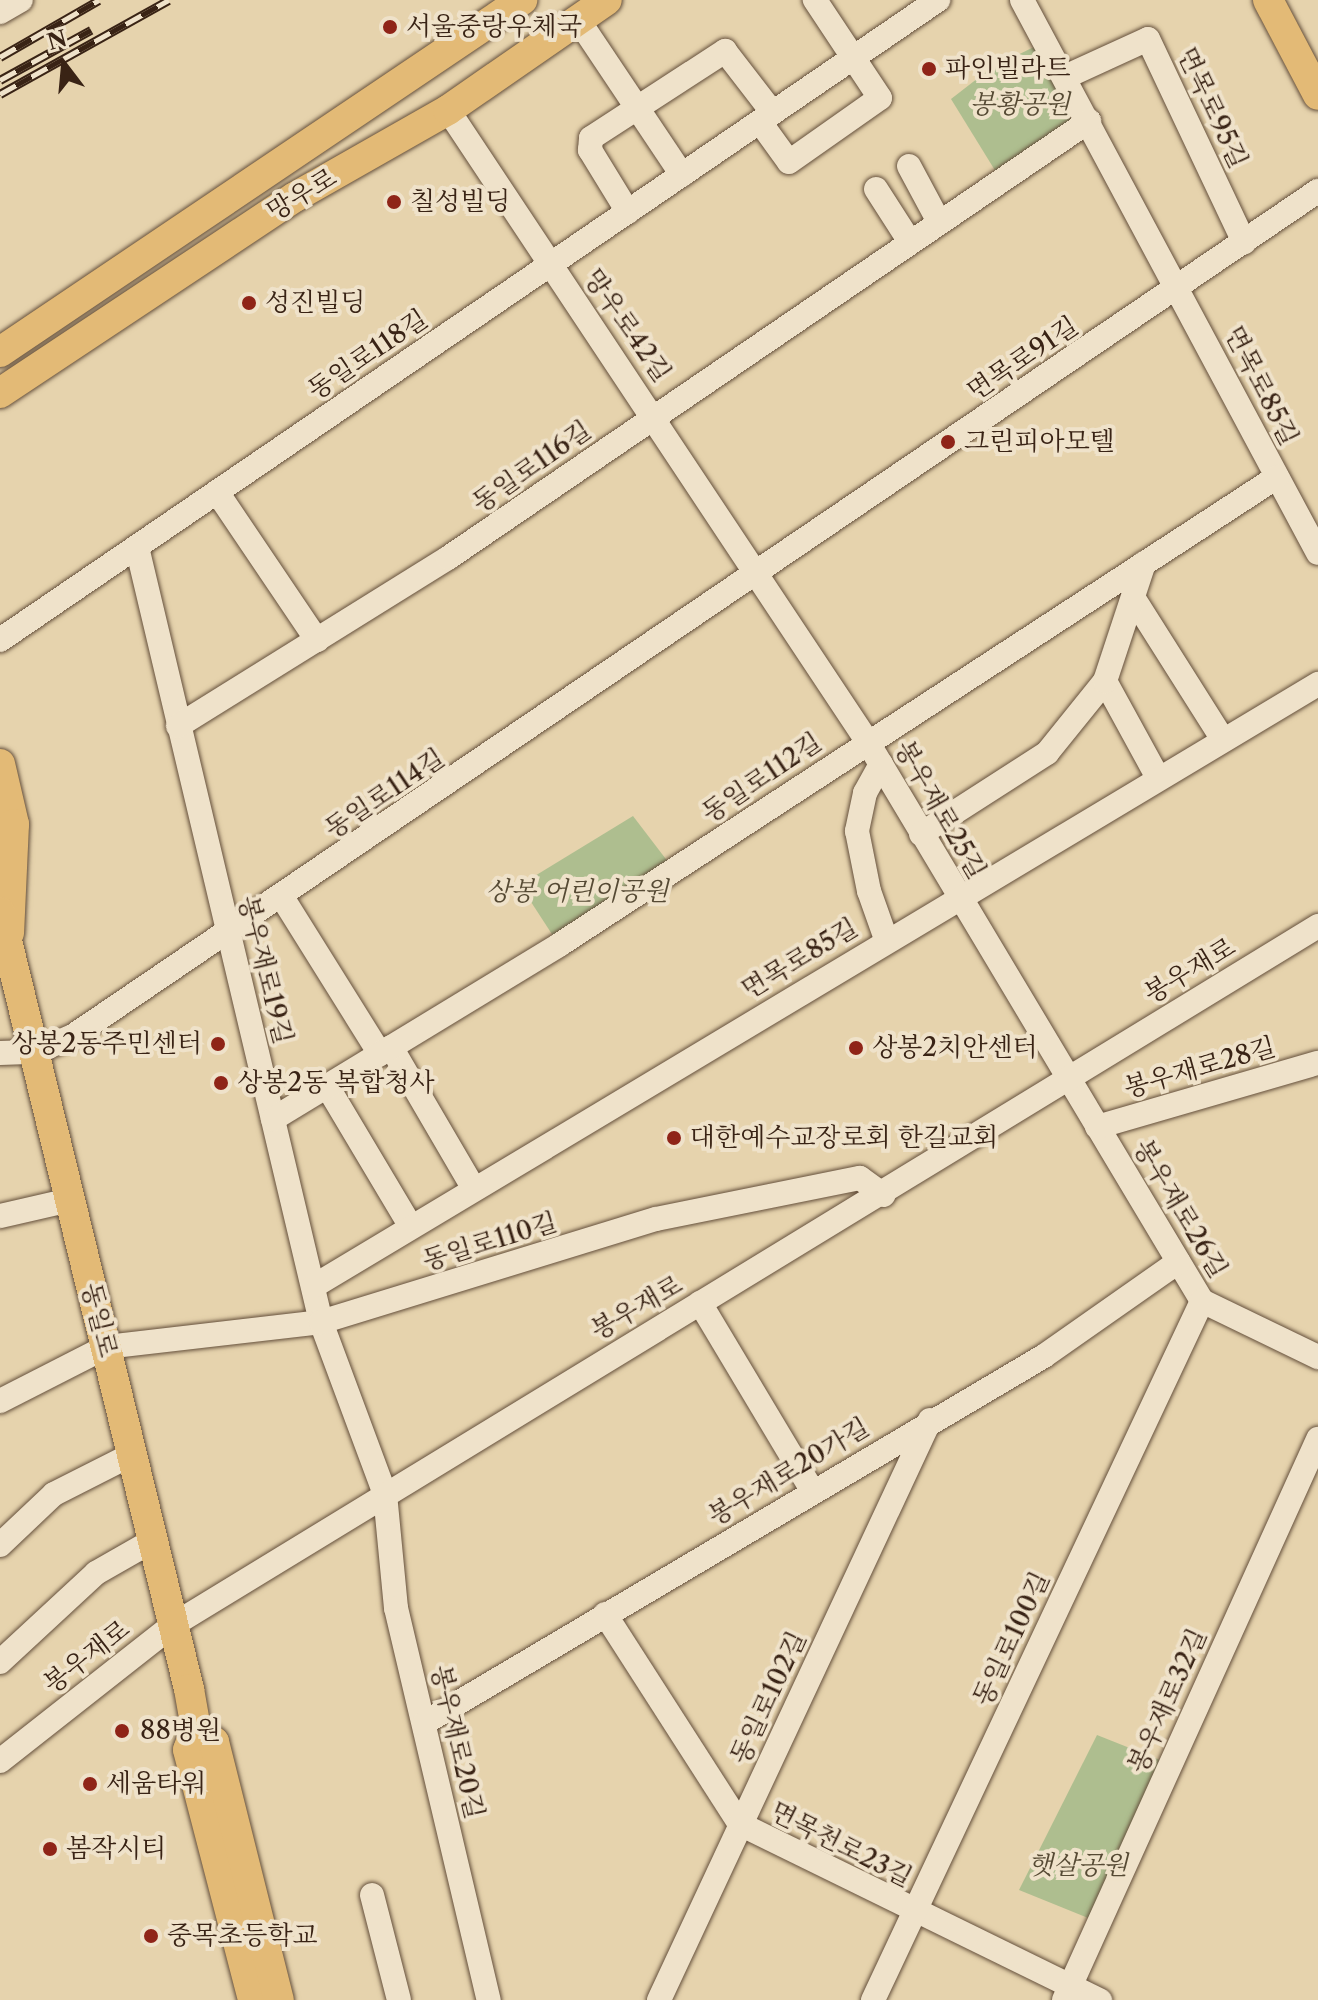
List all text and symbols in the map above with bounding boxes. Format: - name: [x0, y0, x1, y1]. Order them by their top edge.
- place label: 서울중랑우체국: [406, 11, 582, 43]
- marker: 서울중랑우체국: [381, 18, 399, 36]
- north arrow: [24, 24, 104, 104]
- text: N: [44, 25, 70, 56]
- street label: 면목로95길: [1170, 43, 1254, 173]
- place label: 파인빌라트: [945, 53, 1071, 85]
- marker: 파인빌라트: [920, 60, 938, 78]
- park label: 봉황공원: [970, 89, 1070, 121]
- street label: 망우로: [262, 162, 342, 228]
- place label: 칠성빌딩: [410, 186, 510, 218]
- marker: 칠성빌딩: [385, 193, 403, 211]
- street label: 망우로42길: [577, 264, 677, 388]
- place label: 성진빌딩: [265, 287, 365, 319]
- marker: 성진빌딩: [240, 294, 258, 312]
- street label: 동일로118길: [302, 304, 434, 406]
- street label: 면목로91길: [962, 311, 1084, 407]
- street label: 면목로85길: [1218, 321, 1304, 451]
- street label: 동일로116길: [467, 415, 597, 519]
- place label: 그린피아모텔: [964, 426, 1115, 458]
- marker: 그린피아모텔: [939, 433, 957, 451]
- street label: 동일로112길: [696, 727, 828, 829]
- street label: 봉우재로25길: [888, 735, 992, 885]
- street label: 동일로114길: [319, 743, 451, 845]
- park label: 상봉 어린이공원: [485, 876, 669, 908]
- street label: 봉우재로19길: [232, 893, 298, 1047]
- street label: 면목로85길: [736, 912, 864, 1006]
- street label: 봉우재로: [1139, 932, 1241, 1010]
- place label: 상봉2동주민센터: [11, 1028, 202, 1060]
- place label: 상봉2치안센터: [872, 1032, 1038, 1064]
- street label: 봉우재로28길: [1121, 1032, 1279, 1104]
- marker: 상봉2동주민센터: [209, 1035, 227, 1053]
- marker: 상봉2치안센터: [847, 1039, 865, 1057]
- place label: 상봉2동 복합청사: [237, 1067, 435, 1099]
- marker: 상봉2동 복합청사: [212, 1074, 230, 1092]
- place label: 대한예수교장로회 한길교회: [690, 1122, 998, 1154]
- marker: 대한예수교장로회 한길교회: [665, 1129, 683, 1147]
- street label: 봉우재로26길: [1127, 1134, 1233, 1284]
- street label: 동일로110길: [419, 1207, 561, 1277]
- street label: 봉우재로: [586, 1269, 688, 1347]
- street label: 동일로: [75, 1280, 123, 1360]
- street label: 봉우재로20가길: [703, 1412, 875, 1532]
- street label: 동일로100길: [967, 1567, 1057, 1711]
- street label: 봉우재로: [38, 1614, 136, 1700]
- street label: 봉우재로32길: [1122, 1624, 1214, 1778]
- street label: 동일로102길: [725, 1627, 813, 1769]
- street label: 봉우재로20길: [424, 1662, 490, 1822]
- place label: 88병원: [140, 1715, 221, 1747]
- marker: 88병원: [111, 1720, 133, 1742]
- place label: 세움타워: [106, 1768, 206, 1800]
- marker: 세움타워: [81, 1775, 99, 1793]
- street label: 면목천로23길: [765, 1796, 917, 1894]
- place label: 봄작시티: [66, 1833, 166, 1865]
- marker: 봄작시티: [41, 1840, 59, 1858]
- park label: 햇살공원: [1028, 1850, 1128, 1882]
- place label: 중목초등학교: [167, 1920, 318, 1952]
- marker: 중목초등학교: [142, 1927, 160, 1945]

